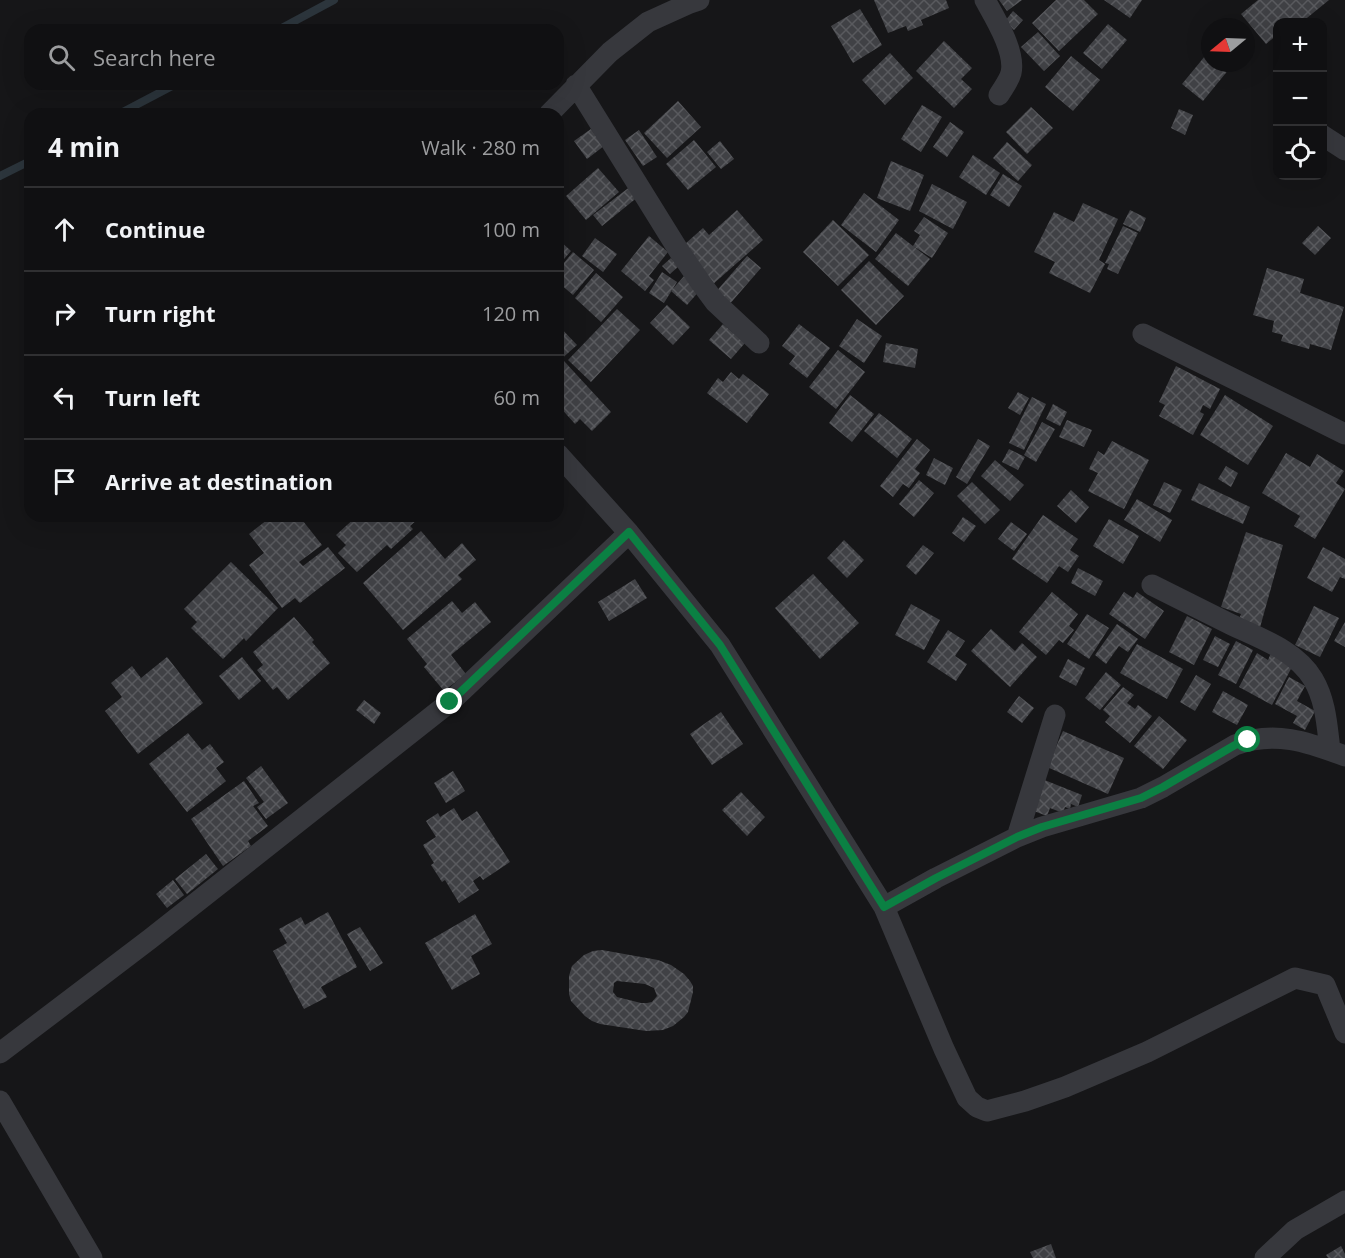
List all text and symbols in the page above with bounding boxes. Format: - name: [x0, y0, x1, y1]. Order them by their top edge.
- north arrow: [1201, 18, 1255, 72]
- map controls: [1273, 18, 1327, 180]
- button: +: [1273, 18, 1327, 72]
- search box: [24, 24, 564, 90]
- icon: search: [45, 41, 78, 74]
- text: Search here: [93, 42, 216, 72]
- button: −: [1273, 72, 1327, 126]
- button: locate: [1273, 126, 1327, 180]
- text: 4 min: [48, 129, 120, 165]
- text: Walk · 280 m: [421, 134, 540, 161]
- icon: ahead: [48, 213, 81, 246]
- text: Continue: [105, 214, 205, 244]
- text: 100 m: [482, 216, 540, 243]
- icon: right: [48, 297, 81, 330]
- text: Turn right: [105, 298, 216, 328]
- text: 120 m: [482, 300, 540, 327]
- icon: left: [48, 381, 81, 414]
- text: Turn left: [105, 382, 200, 412]
- text: 60 m: [493, 384, 540, 411]
- icon: arrive: [48, 465, 81, 498]
- text: Arrive at destination: [105, 466, 333, 496]
- route end: [436, 688, 462, 714]
- route start: [1234, 726, 1260, 752]

